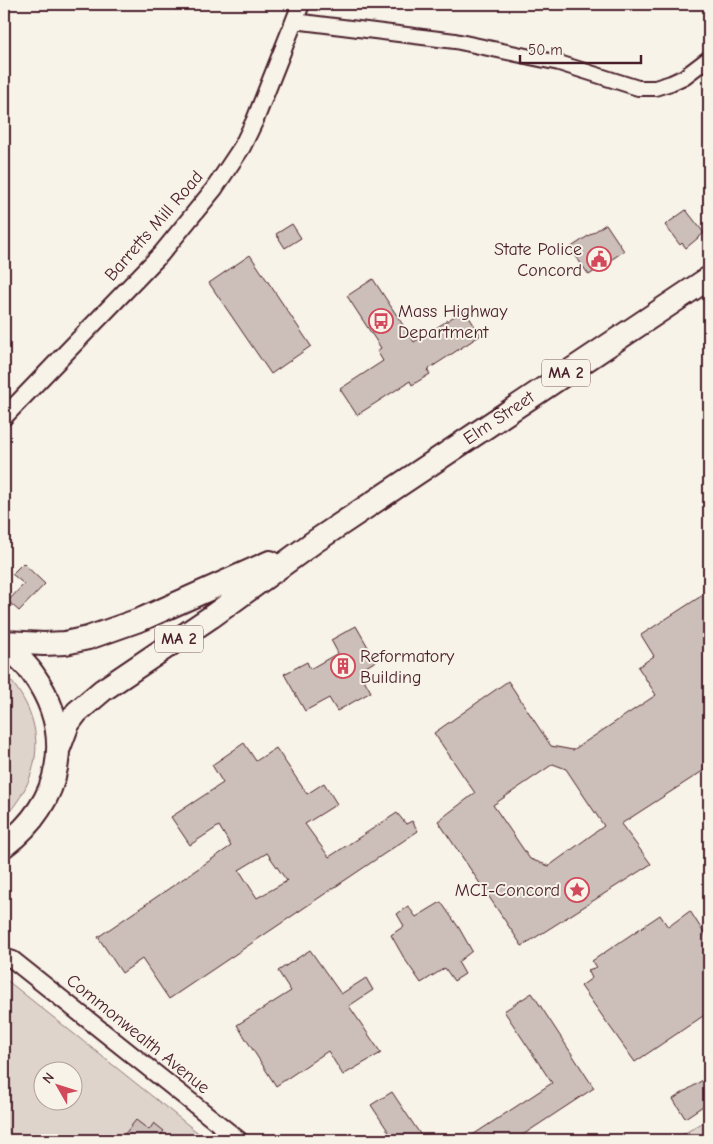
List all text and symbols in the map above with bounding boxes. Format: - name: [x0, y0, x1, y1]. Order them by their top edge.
- scale bar: [520, 32, 642, 64]
- text: 50 m: [528, 41, 563, 59]
- street label: Barretts Mill Road: [100, 167, 208, 285]
- place label: State Police Concord: [494, 239, 582, 281]
- public building icon: State Police Concord: [586, 246, 612, 272]
- place label: Mass Highway Department: [398, 301, 508, 343]
- bus stop icon: Mass Highway Department: [368, 308, 394, 334]
- road number: MA 2: [542, 359, 590, 386]
- street label: Elm Street: [460, 386, 539, 449]
- road number: MA 2: [155, 626, 203, 652]
- place label: Reformatory Building: [360, 646, 455, 688]
- building icon: Reformatory Building: [330, 653, 356, 679]
- place icon: MCI-Concord: [564, 877, 590, 903]
- place label: MCI-Concord: [455, 880, 560, 901]
- street label: Commonwealth Avenue: [62, 970, 214, 1098]
- north arrow: [32, 1062, 82, 1112]
- text: N: [39, 1069, 58, 1087]

